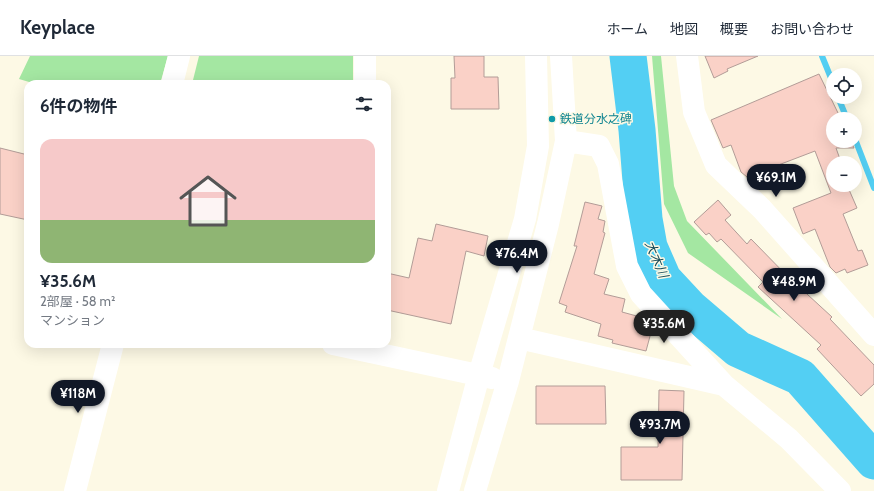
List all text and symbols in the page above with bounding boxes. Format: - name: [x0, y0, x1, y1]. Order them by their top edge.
- text: Keyplace: [20, 16, 95, 39]
- text: ホーム: [606, 20, 648, 38]
- text: 地図: [670, 20, 698, 38]
- text: 概要: [720, 20, 748, 38]
- text: お問い合わせ: [770, 20, 854, 38]
- map controls: [826, 68, 862, 192]
- button: locate: [826, 68, 862, 104]
- icon: filters: [353, 93, 375, 115]
- text: 6件の物件: [40, 96, 118, 116]
- place label: 鉄道分水之碑: [560, 111, 632, 126]
- button: +: [826, 112, 862, 148]
- marker: 鉄道分水之碑: [547, 114, 557, 124]
- button: −: [826, 156, 862, 192]
- pin: ¥69.1M: [743, 164, 809, 198]
- icon: home: [172, 165, 244, 237]
- text: ¥69.1M: [756, 169, 796, 185]
- water label: 大木川: [642, 238, 673, 282]
- pin: ¥76.4M: [484, 240, 550, 274]
- text: ¥76.4M: [495, 245, 539, 261]
- pin: ¥48.9M: [761, 268, 827, 302]
- text: ¥35.6M: [40, 271, 96, 291]
- text: ¥48.9M: [772, 273, 816, 289]
- text: 2部屋 · 58 m²: [40, 293, 115, 309]
- pin: ¥35.6M: [631, 310, 697, 344]
- text: マンション: [40, 312, 105, 328]
- text: ¥35.6M: [643, 315, 685, 331]
- pin: ¥118M: [50, 380, 106, 414]
- text: ¥118M: [60, 385, 96, 401]
- pin: ¥93.7M: [627, 411, 693, 445]
- text: ¥93.7M: [639, 416, 681, 432]

